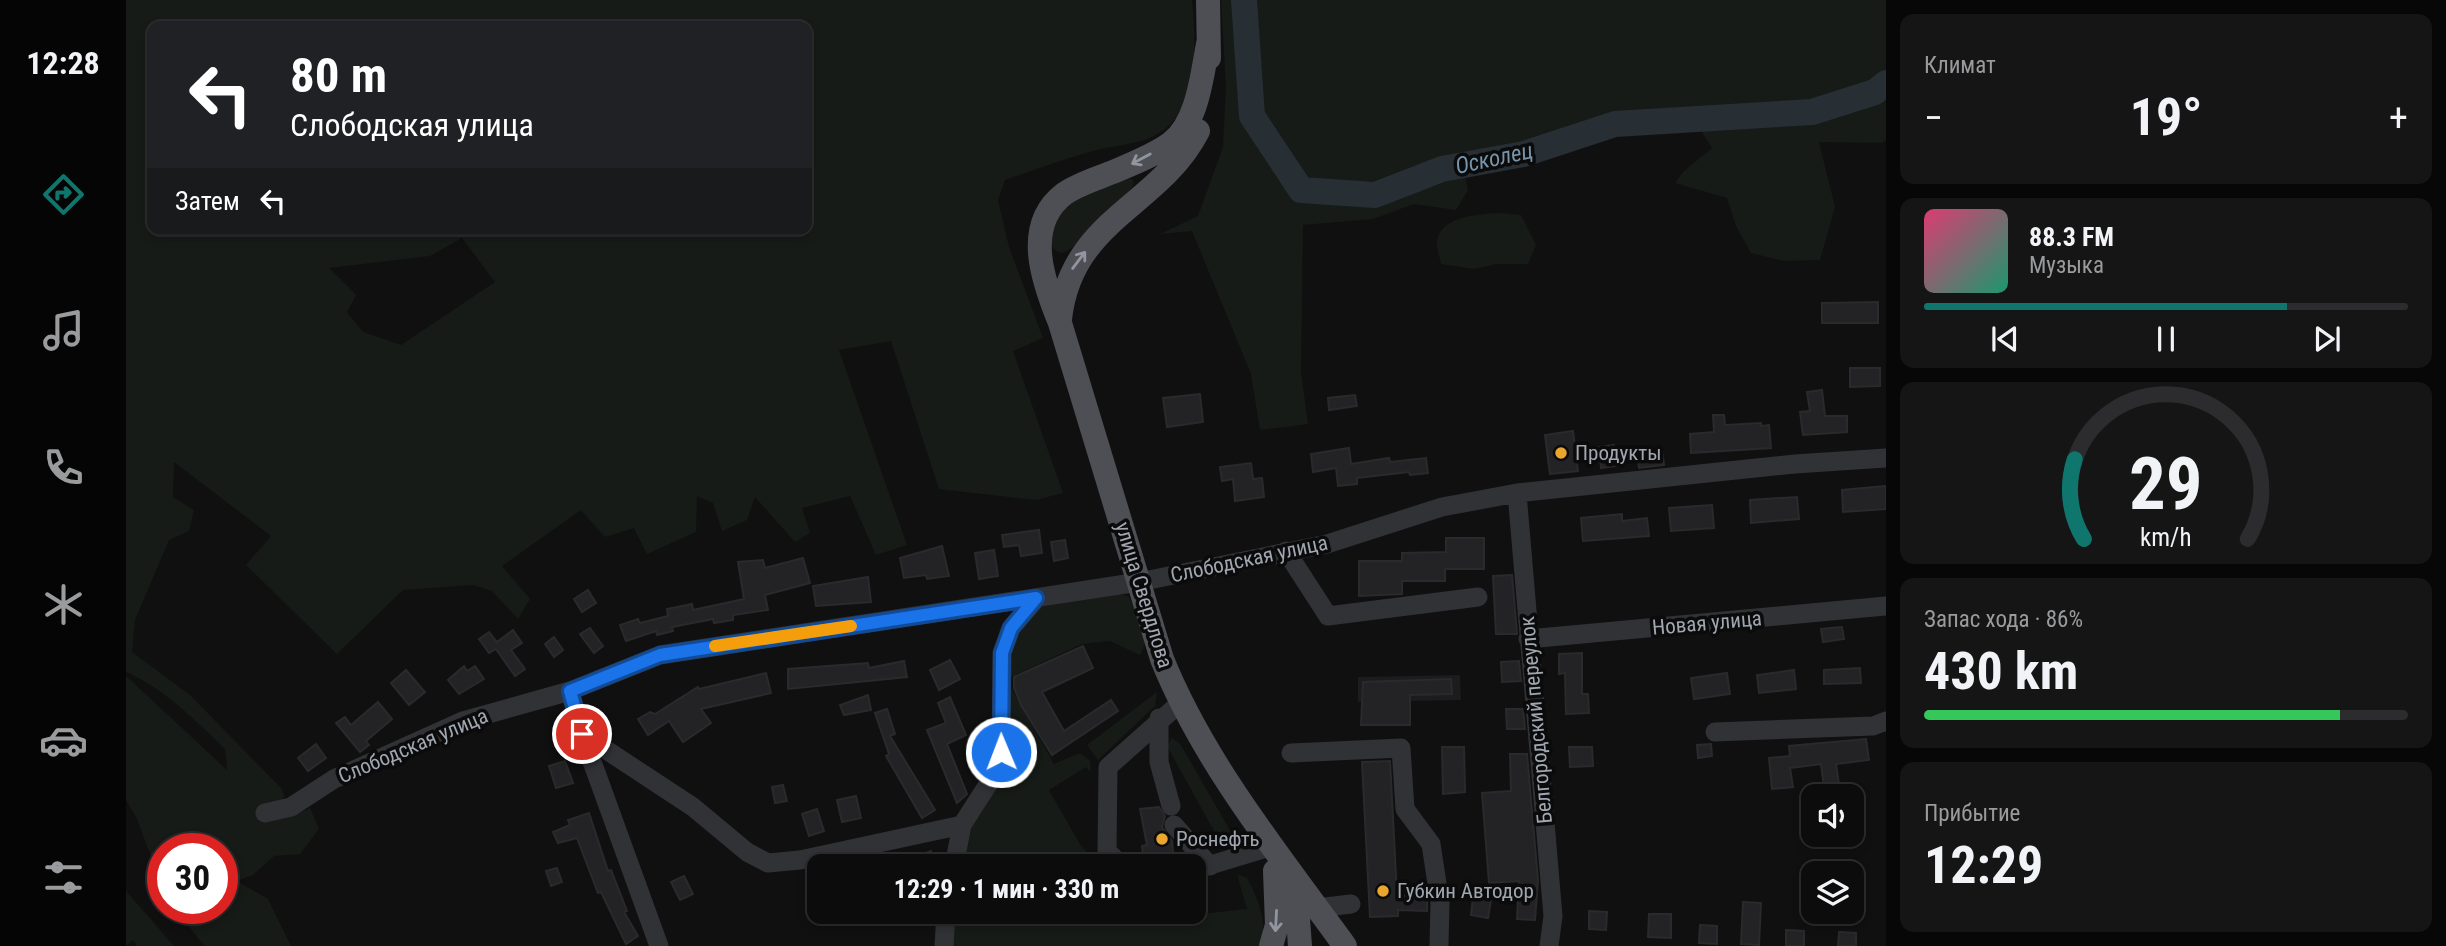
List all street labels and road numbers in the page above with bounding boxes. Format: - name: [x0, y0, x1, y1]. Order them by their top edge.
- street label: улица Свердлова: [1110, 519, 1178, 671]
- street label: Слободская улица: [1168, 531, 1330, 587]
- street label: Новая улица: [1651, 606, 1763, 640]
- street label: Белгородский переулок: [1515, 615, 1557, 825]
- street label: Слободская улица: [335, 704, 491, 788]

